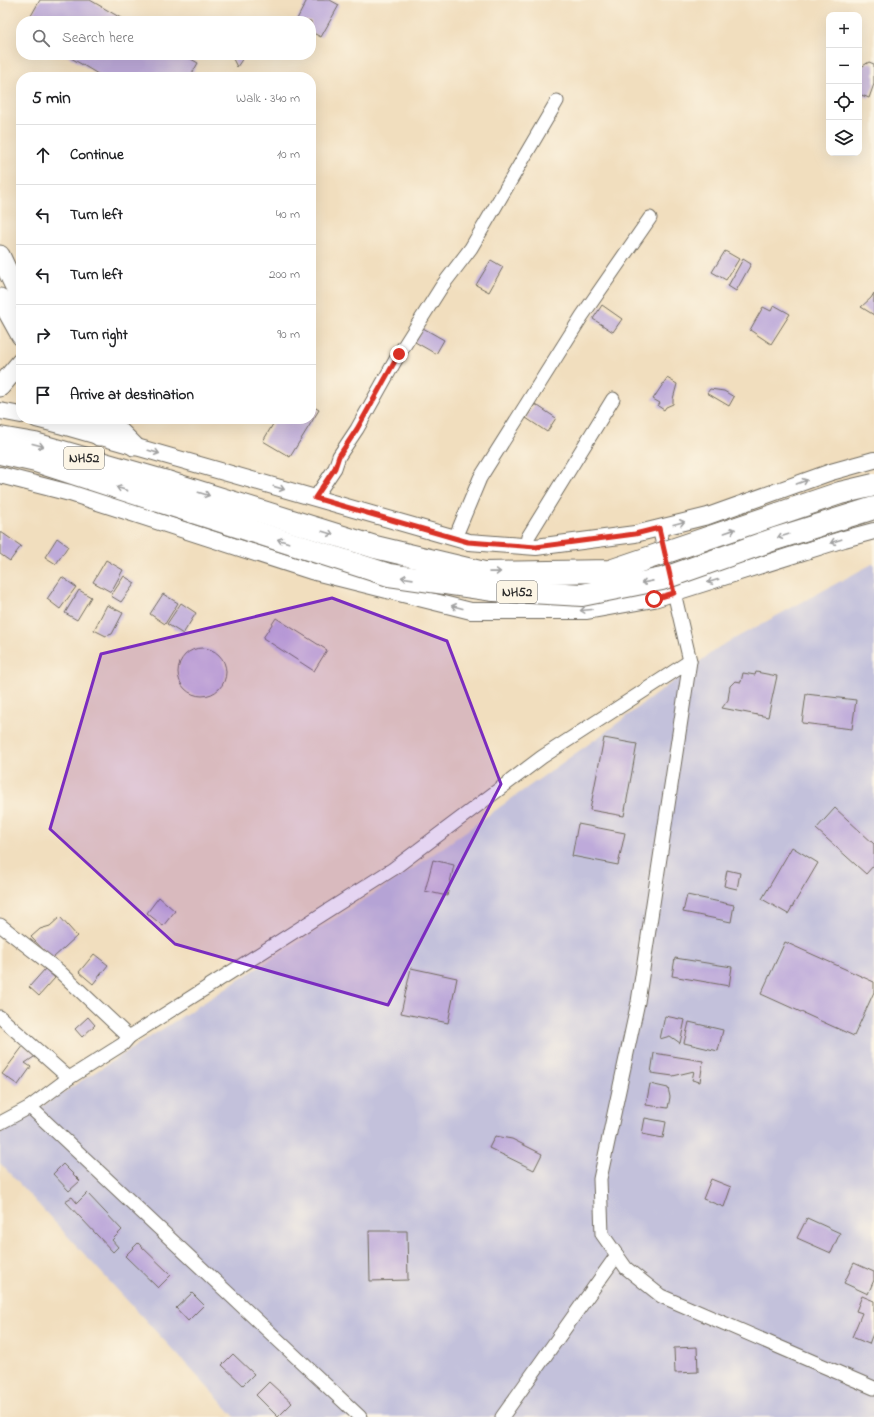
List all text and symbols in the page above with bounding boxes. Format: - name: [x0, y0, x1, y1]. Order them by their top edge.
- map controls: [826, 12, 862, 156]
- button: +: [826, 12, 862, 48]
- search box: [16, 16, 316, 60]
- icon: search: [30, 27, 52, 49]
- text: Search here: [62, 27, 134, 49]
- button: −: [826, 48, 862, 84]
- button: locate: [826, 84, 862, 120]
- text: 5 min: [32, 86, 71, 111]
- text: Walk · 340 m: [236, 89, 300, 108]
- button: layers: [826, 120, 862, 156]
- icon: ahead: [32, 144, 54, 166]
- text: Continue: [70, 144, 124, 166]
- text: 10 m: [277, 145, 300, 164]
- icon: left: [32, 204, 54, 226]
- text: Turn left: [70, 204, 123, 226]
- text: 40 m: [276, 205, 300, 224]
- icon: left: [32, 264, 54, 286]
- text: Turn left: [70, 264, 123, 286]
- text: 200 m: [269, 265, 300, 284]
- icon: right: [32, 324, 54, 346]
- text: Turn right: [70, 324, 128, 346]
- text: 90 m: [277, 325, 300, 344]
- route end: [390, 345, 408, 363]
- icon: arrive: [32, 384, 54, 406]
- text: Arrive at destination: [70, 384, 194, 406]
- one-way arrow: [32, 442, 45, 449]
- road number: NH52: [64, 447, 104, 469]
- one-way arrow: [148, 449, 161, 456]
- one-way arrow: [796, 478, 809, 485]
- one-way arrow: [115, 485, 128, 492]
- one-way arrow: [273, 485, 286, 492]
- one-way arrow: [197, 491, 210, 498]
- one-way arrow: [672, 519, 685, 527]
- one-way arrow: [724, 526, 736, 534]
- one-way arrow: [321, 530, 334, 537]
- one-way arrow: [777, 533, 790, 540]
- one-way arrow: [277, 537, 290, 544]
- one-way arrow: [830, 538, 843, 545]
- one-way arrow: [488, 569, 501, 576]
- one-way arrow: [401, 574, 414, 582]
- one-way arrow: [706, 578, 719, 585]
- one-way arrow: [641, 579, 654, 587]
- road number: NH52: [497, 581, 537, 603]
- route start: [645, 590, 663, 608]
- one-way arrow: [451, 603, 464, 610]
- one-way arrow: [580, 606, 593, 614]

